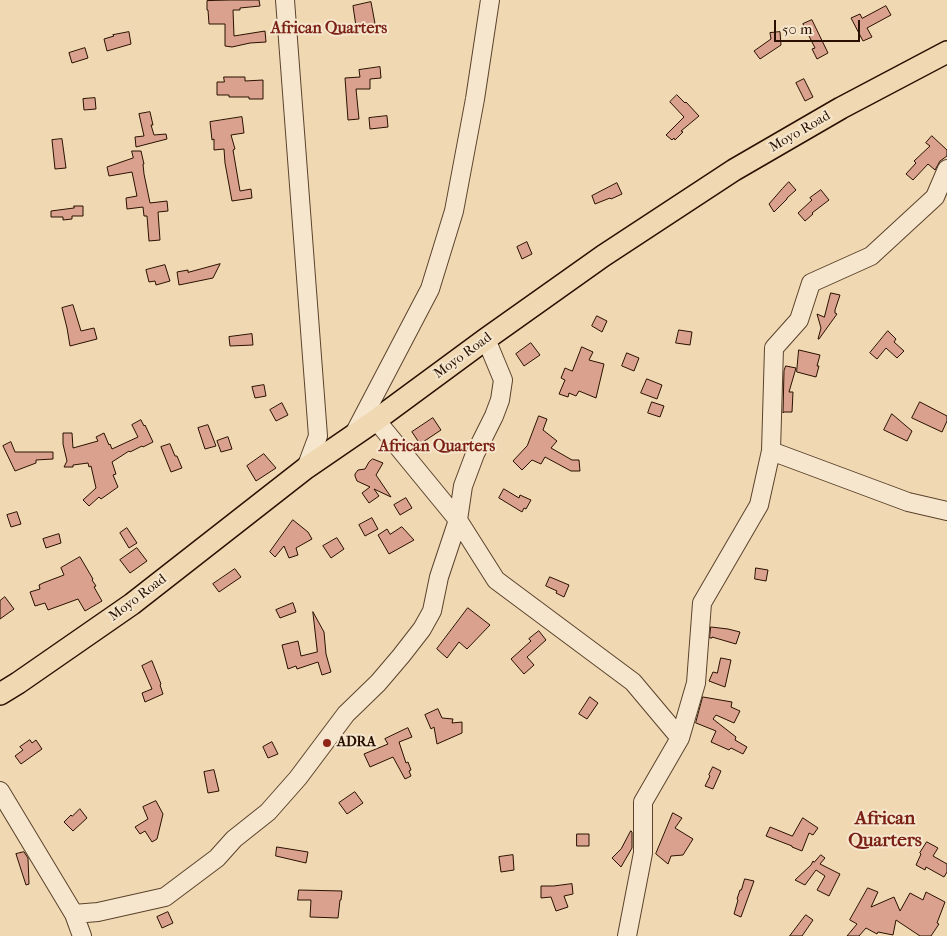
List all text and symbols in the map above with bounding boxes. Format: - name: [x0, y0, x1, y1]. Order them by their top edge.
- scale bar: [777, 10, 863, 42]
- district label: African Quarters: [271, 19, 387, 39]
- text: 50 m: [782, 20, 812, 38]
- street label: Moyo Road: [766, 108, 834, 156]
- street label: Moyo Road: [431, 329, 495, 383]
- district label: African Quarters: [379, 437, 495, 457]
- street label: Moyo Road: [106, 571, 170, 625]
- place label: ADRA: [337, 735, 376, 751]
- marker: ADRA: [321, 737, 333, 749]
- district label: African Quarters: [848, 808, 922, 852]

